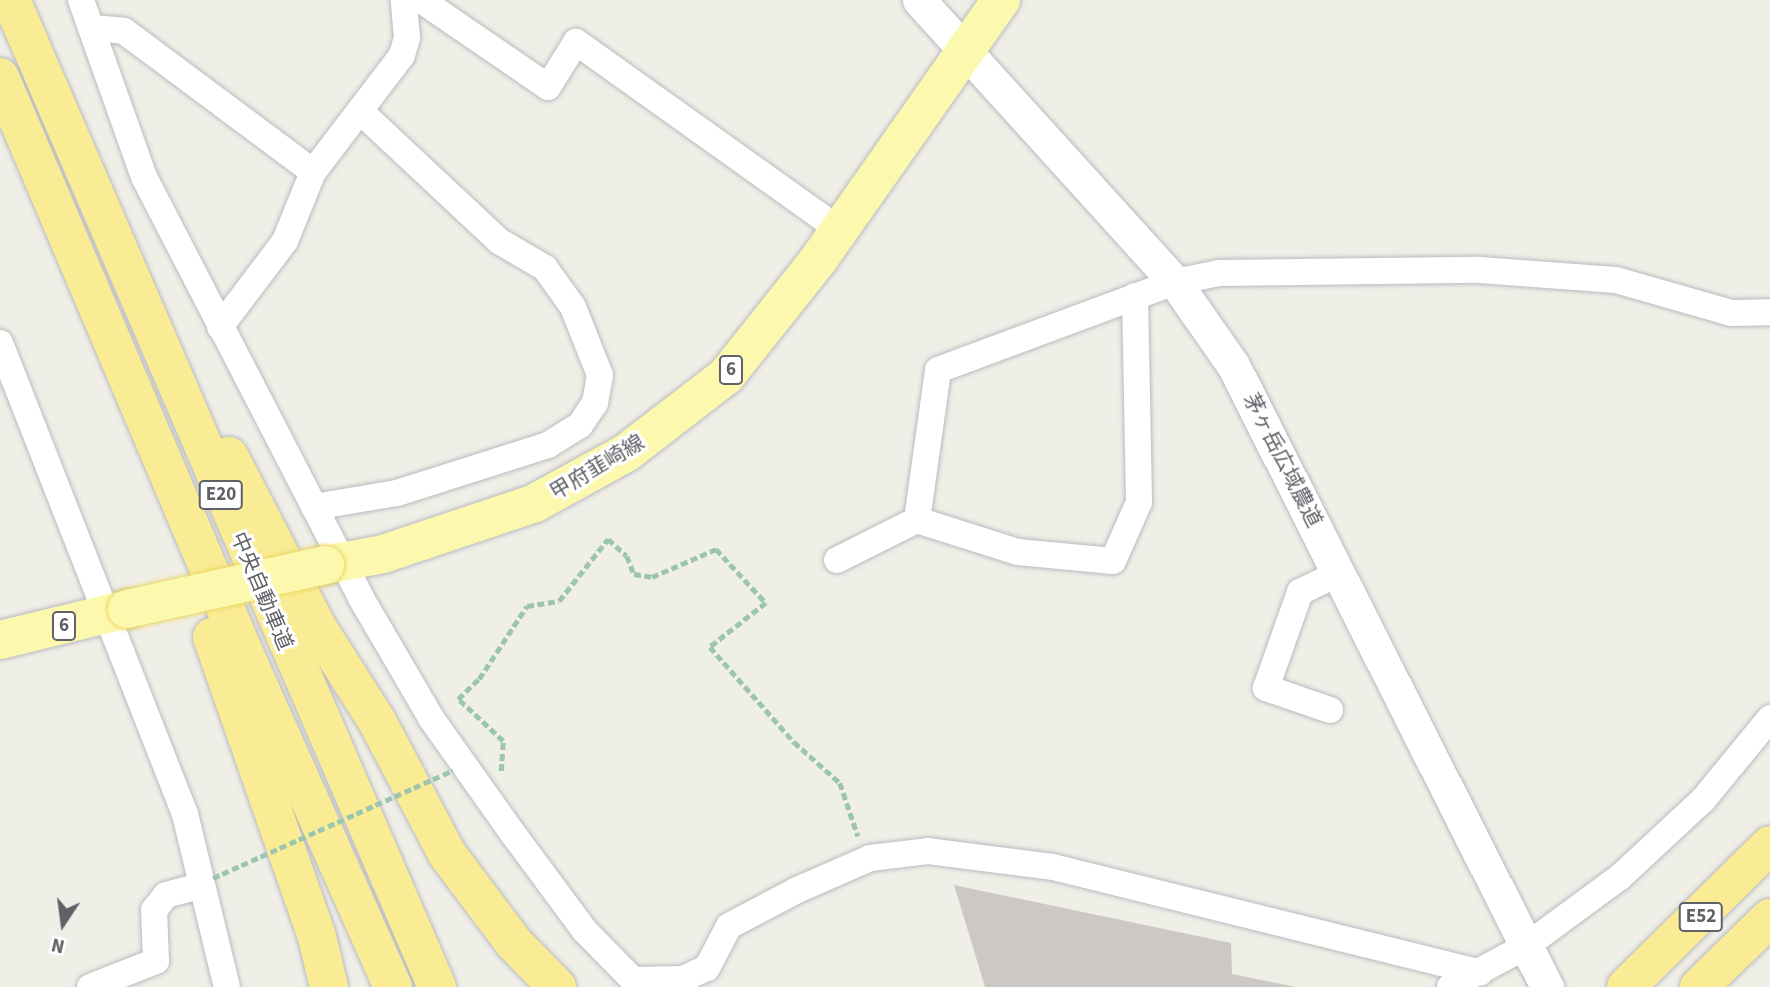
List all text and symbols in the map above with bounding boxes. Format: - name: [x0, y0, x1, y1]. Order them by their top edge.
- road number: 6: [719, 354, 743, 386]
- street label: 茅ヶ岳広域農道: [1238, 389, 1328, 531]
- street label: 甲府韮崎線: [546, 429, 648, 505]
- road number: E20: [198, 480, 244, 510]
- street label: 中央自動車道: [226, 528, 298, 654]
- road number: 6: [52, 610, 76, 642]
- north arrow: [28, 889, 98, 959]
- road number: E52: [1678, 902, 1724, 932]
- text: N: [49, 930, 67, 960]

